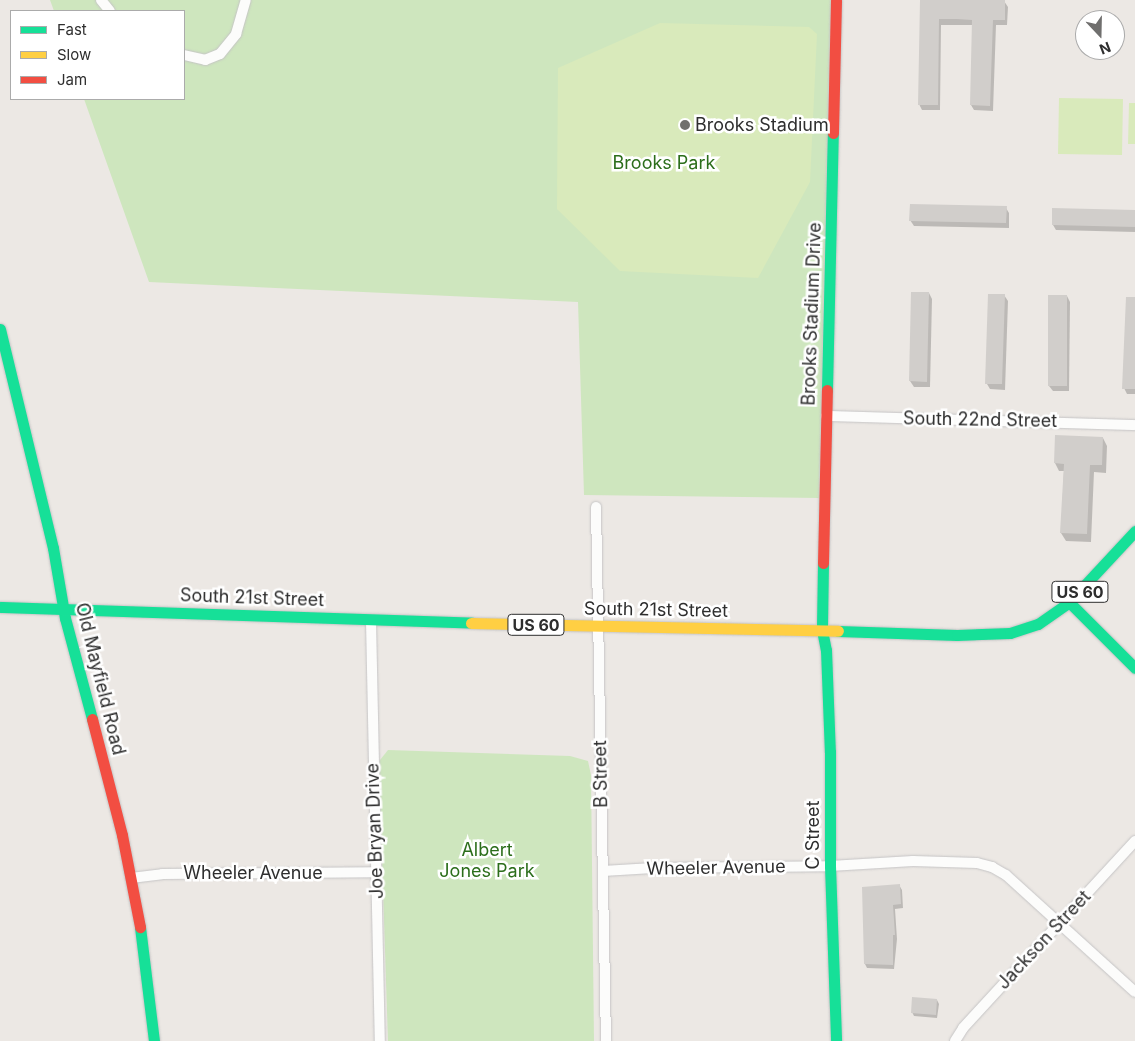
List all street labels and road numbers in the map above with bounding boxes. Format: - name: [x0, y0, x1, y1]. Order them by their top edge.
- street label: Brooks Stadium Drive: [798, 222, 826, 406]
- street label: South 22nd Street: [903, 408, 1057, 432]
- road number: US 60: [1051, 578, 1109, 606]
- street label: South 21st Street: [180, 585, 324, 611]
- street label: South 21st Street: [584, 598, 728, 622]
- street label: Old Mayfield Road: [71, 601, 129, 757]
- road number: US 60: [507, 612, 565, 638]
- street label: B Street: [590, 740, 612, 808]
- street label: Joe Bryan Drive: [362, 763, 388, 899]
- street label: C Street: [802, 800, 824, 870]
- street label: Wheeler Avenue: [646, 856, 786, 880]
- street label: Wheeler Avenue: [183, 862, 323, 884]
- street label: Jackson Street: [993, 886, 1095, 994]

